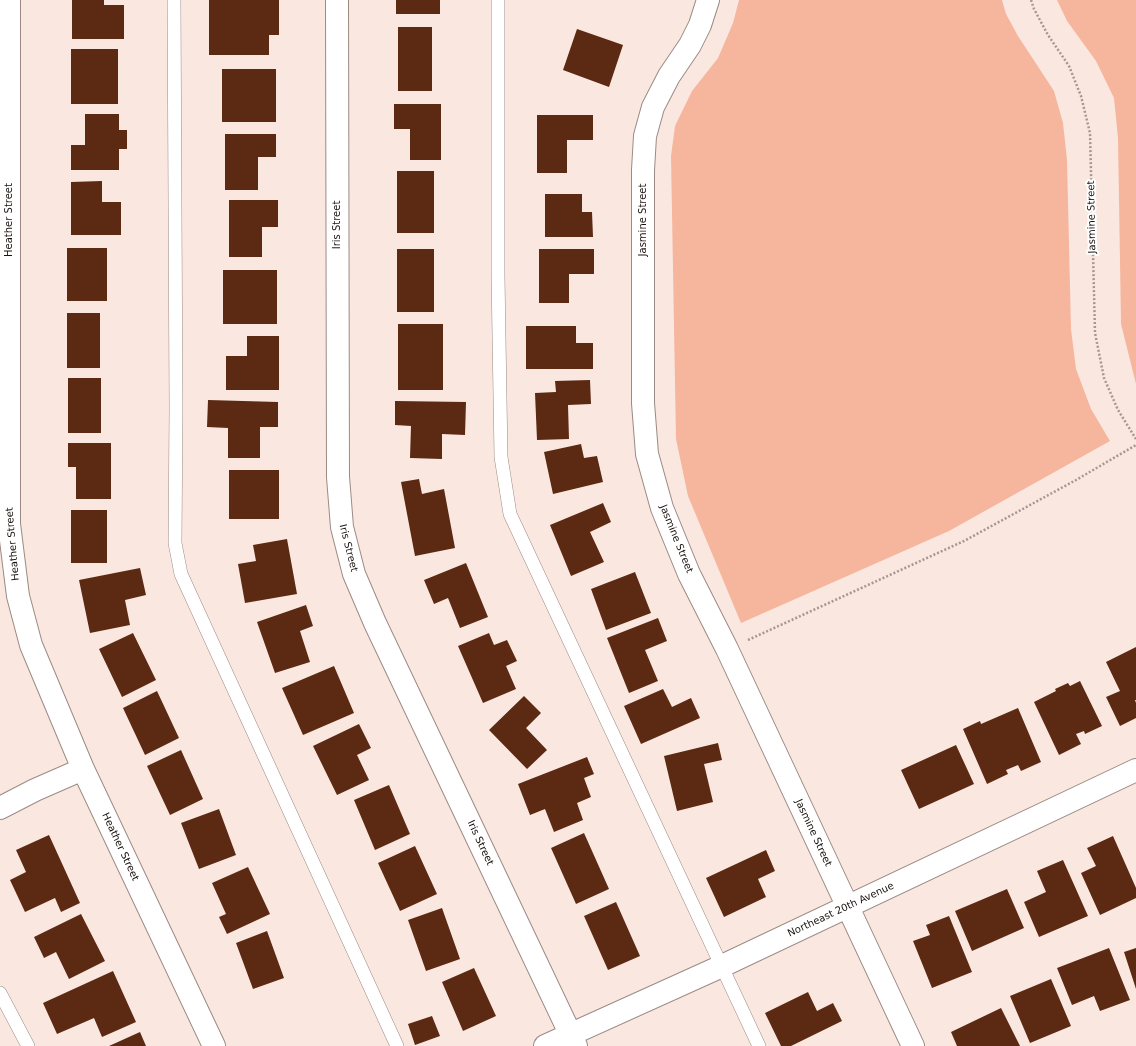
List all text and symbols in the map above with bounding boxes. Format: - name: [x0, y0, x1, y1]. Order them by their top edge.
- street label: Jasmine Street: [1085, 180, 1099, 254]
- street label: Heather Street: [3, 183, 15, 257]
- street label: Jasmine Street: [637, 184, 649, 256]
- street label: Iris Street: [331, 201, 343, 249]
- street label: Jasmine Street: [657, 503, 695, 575]
- street label: Heather Street: [4, 507, 22, 581]
- street label: Iris Street: [336, 523, 360, 573]
- street label: Jasmine Street: [792, 797, 834, 869]
- street label: Heather Street: [99, 811, 141, 883]
- street label: Iris Street: [464, 818, 496, 868]
- street label: Northeast 20th Avenue: [786, 880, 896, 940]

